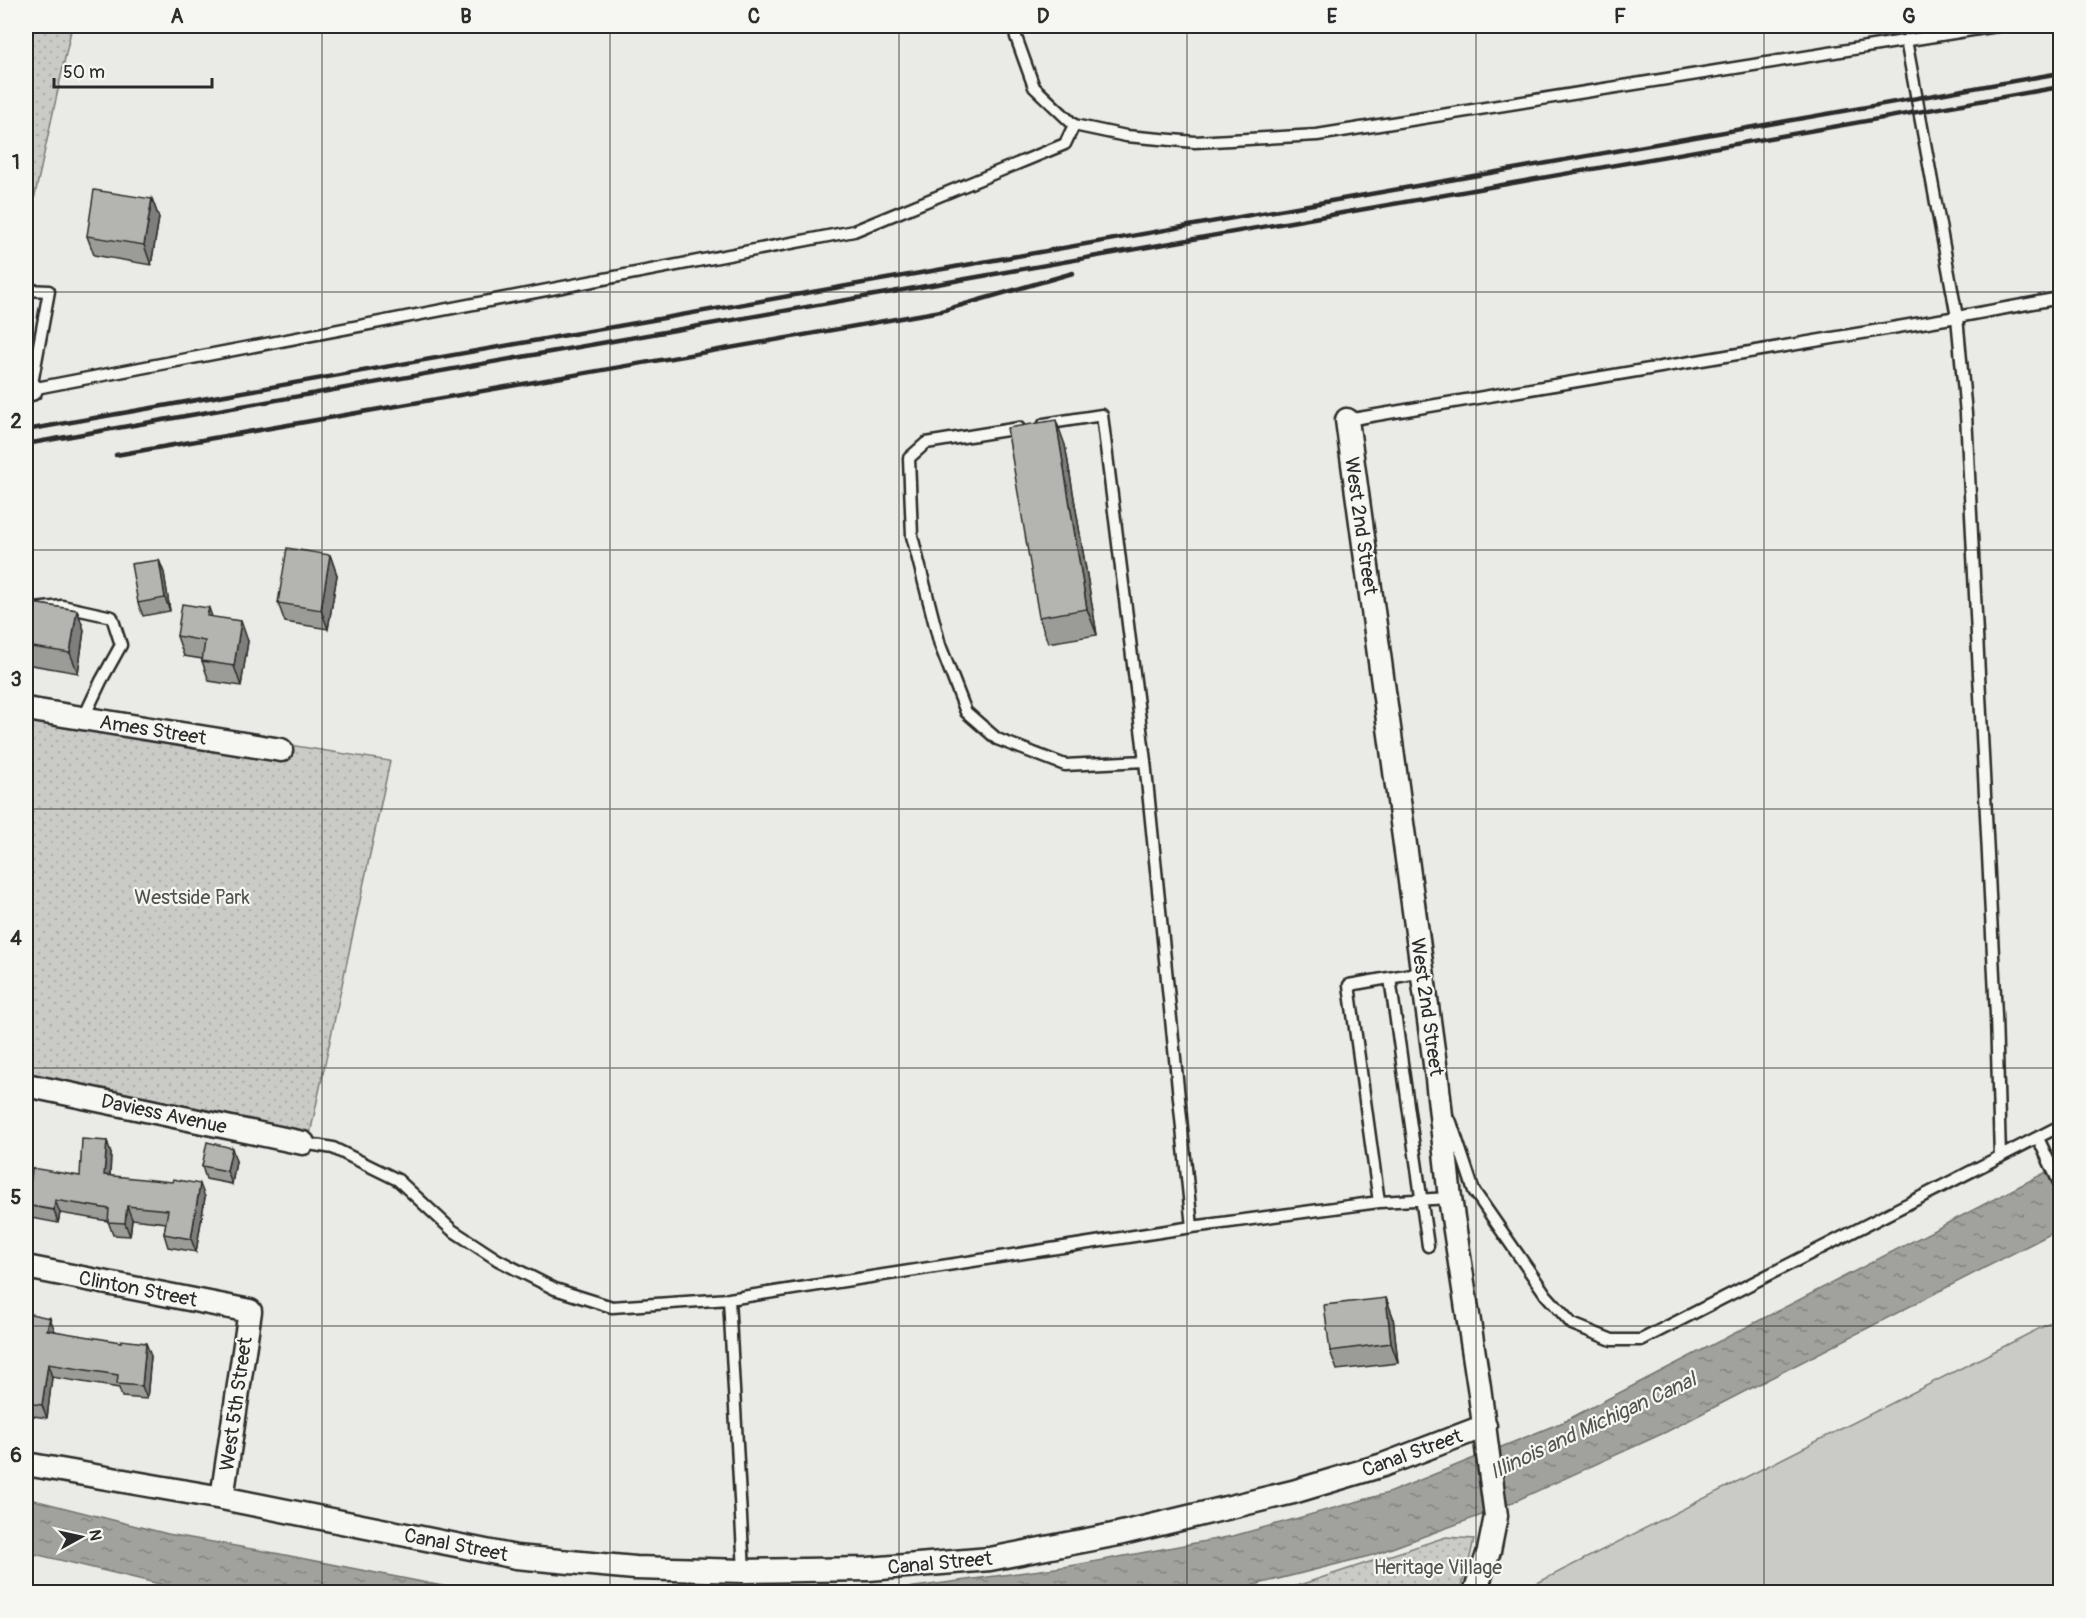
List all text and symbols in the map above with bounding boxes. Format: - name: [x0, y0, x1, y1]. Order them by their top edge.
- text: A: [171, 4, 184, 29]
- text: B: [460, 4, 472, 29]
- text: C: [748, 4, 760, 29]
- text: D: [1037, 4, 1050, 29]
- text: E: [1327, 4, 1338, 29]
- text: F: [1614, 4, 1626, 29]
- text: G: [1902, 4, 1916, 29]
- scale bar: [54, 51, 212, 89]
- text: 50 m: [63, 61, 105, 84]
- text: 1: [12, 150, 20, 175]
- text: 2: [10, 409, 22, 434]
- street label: West 2nd Street: [1339, 455, 1383, 598]
- text: 3: [10, 667, 22, 692]
- street label: Ames Street: [98, 709, 209, 751]
- park label: Westside Park: [134, 885, 250, 910]
- text: 4: [10, 926, 22, 951]
- street label: West 2nd Street: [1405, 936, 1449, 1079]
- street label: Daviess Avenue: [99, 1088, 229, 1140]
- text: 5: [11, 1185, 22, 1210]
- street label: Clinton Street: [77, 1265, 200, 1313]
- street label: West 5th Street: [214, 1334, 258, 1473]
- water label: Illinois and Michigan Canal: [1485, 1365, 1702, 1486]
- street label: Canal Street: [1358, 1423, 1466, 1483]
- text: 6: [10, 1443, 22, 1468]
- north arrow: [51, 1507, 111, 1567]
- street label: Canal Street: [402, 1523, 511, 1567]
- text: N: [84, 1528, 106, 1542]
- street label: Canal Street: [887, 1546, 994, 1580]
- park label: Heritage Village: [1374, 1555, 1502, 1580]

